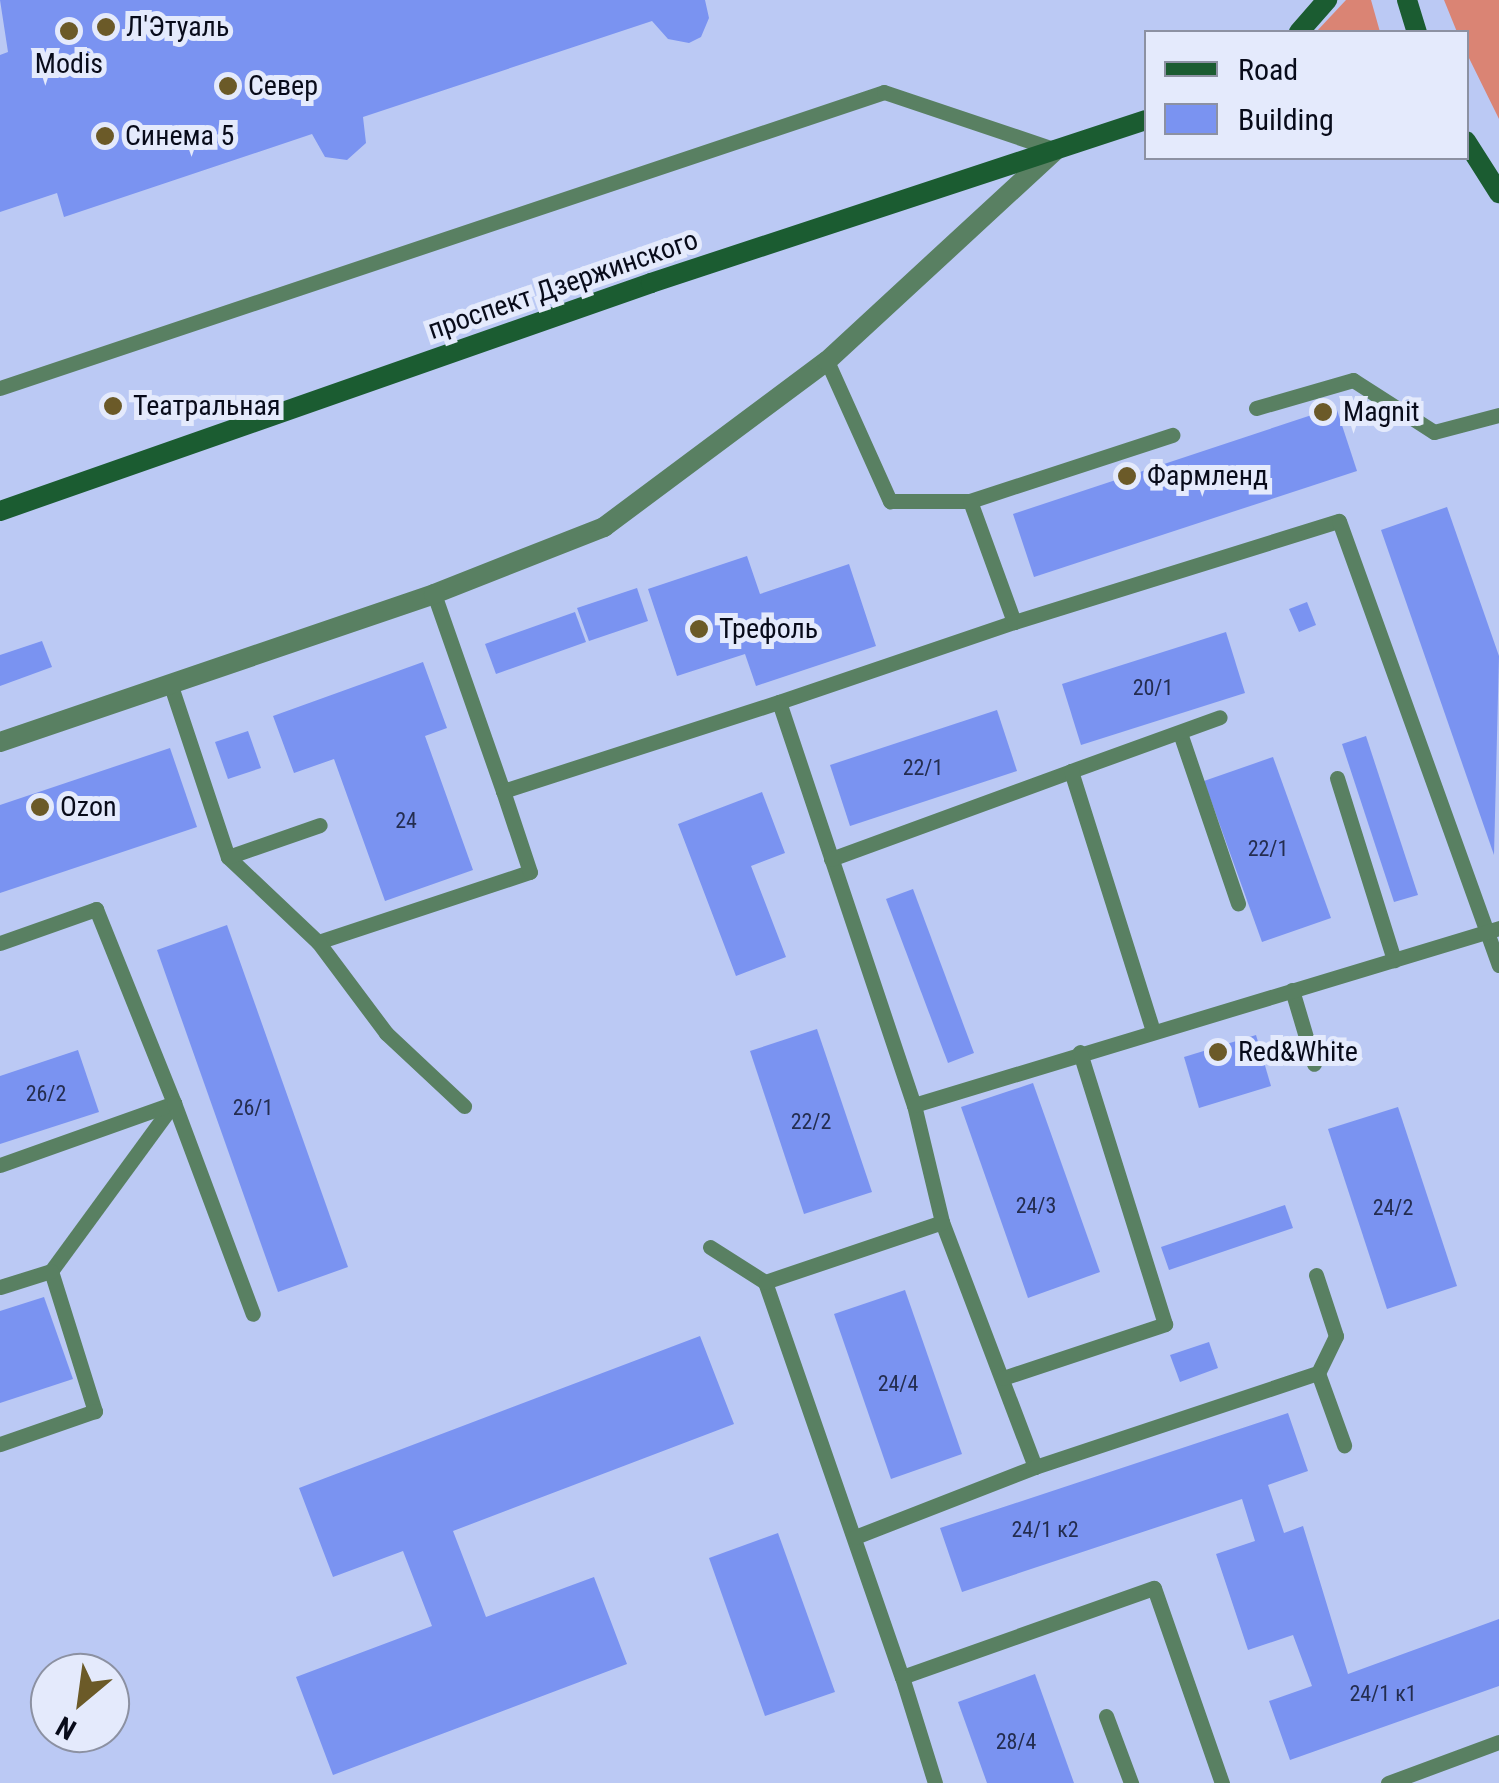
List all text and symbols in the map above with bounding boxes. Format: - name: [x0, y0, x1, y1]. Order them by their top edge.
- place label: Л'Этуаль: [126, 10, 229, 44]
- marker: Л'Этуаль: [95, 16, 117, 38]
- marker: Modis: [58, 20, 80, 42]
- legend: [1144, 30, 1469, 160]
- place label: Modis: [35, 47, 103, 81]
- text: Road: [1238, 52, 1298, 87]
- place label: Север: [248, 69, 318, 103]
- marker: Север: [217, 75, 239, 97]
- text: Building: [1238, 102, 1334, 137]
- place label: Синема 5: [125, 119, 234, 153]
- marker: Синема 5: [94, 125, 116, 147]
- street label: проспект Дзержинского: [424, 223, 702, 347]
- place label: Театральная: [133, 389, 281, 423]
- marker: Театральная: [102, 395, 124, 417]
- place label: Magnit: [1343, 395, 1420, 429]
- marker: Magnit: [1312, 401, 1334, 423]
- place label: Фармленд: [1147, 459, 1268, 493]
- marker: Фармленд: [1116, 465, 1138, 487]
- place label: Трефоль: [719, 612, 818, 646]
- marker: Трефоль: [688, 618, 710, 640]
- house number: 20/1: [1133, 675, 1173, 701]
- house number: 22/1: [903, 755, 943, 781]
- place label: Ozon: [60, 790, 117, 824]
- marker: Ozon: [29, 796, 51, 818]
- house number: 24: [395, 808, 417, 834]
- house number: 22/1: [1248, 836, 1288, 862]
- place label: Red&White: [1238, 1035, 1358, 1069]
- marker: Red&White: [1207, 1041, 1229, 1063]
- house number: 26/2: [26, 1081, 66, 1107]
- house number: 26/1: [233, 1095, 273, 1121]
- house number: 22/2: [791, 1109, 831, 1135]
- house number: 24/3: [1016, 1193, 1056, 1219]
- house number: 24/2: [1373, 1195, 1413, 1221]
- house number: 24/4: [878, 1371, 918, 1397]
- house number: 24/1 к2: [1011, 1517, 1079, 1543]
- north arrow: [30, 1653, 130, 1753]
- house number: 24/1 к1: [1349, 1681, 1417, 1707]
- text: N: [51, 1709, 82, 1747]
- house number: 28/4: [996, 1729, 1036, 1755]

